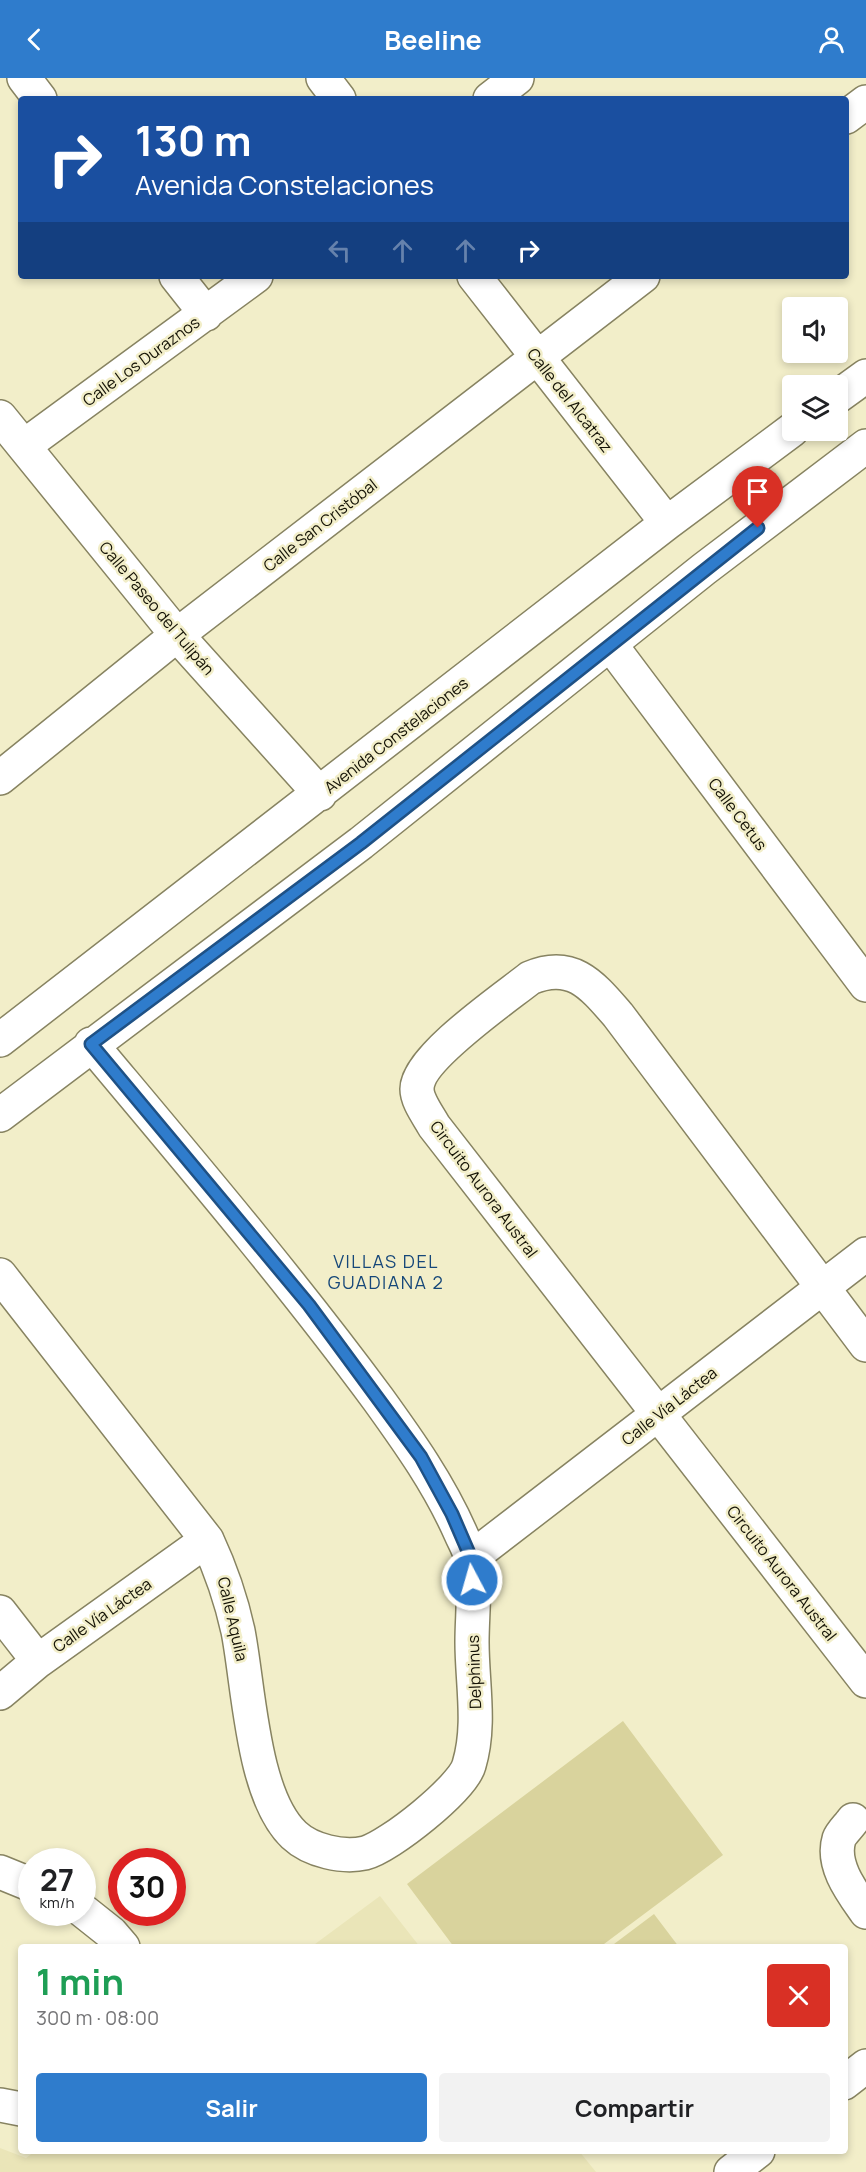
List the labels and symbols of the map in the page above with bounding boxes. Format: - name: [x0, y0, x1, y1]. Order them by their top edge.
- street label: Calle Los Duraznos: [78, 311, 204, 411]
- street label: Calle del Alcatraz: [522, 343, 618, 457]
- pin: [732, 466, 783, 528]
- street label: Calle San Cristóbal: [259, 474, 381, 576]
- street label: Calle Paseo del Tulipán: [94, 536, 220, 680]
- street label: Avenida Constelaciones: [319, 672, 473, 798]
- street label: Calle Cetus: [703, 773, 773, 855]
- street label: Circuito Aurora Austral: [425, 1116, 543, 1262]
- district label: VILLAS DEL GUADIANA 2: [328, 1249, 444, 1294]
- street label: Calle Vía Láctea: [617, 1362, 721, 1450]
- street label: Circuito Aurora Austral: [722, 1501, 842, 1645]
- position arrow: [440, 1548, 504, 1612]
- street label: Calle Vía Láctea: [48, 1573, 156, 1657]
- street label: Calle Aquila: [213, 1575, 253, 1663]
- street label: Delphinus: [462, 1635, 486, 1709]
- speed limit sign: 30: [108, 1848, 186, 1926]

